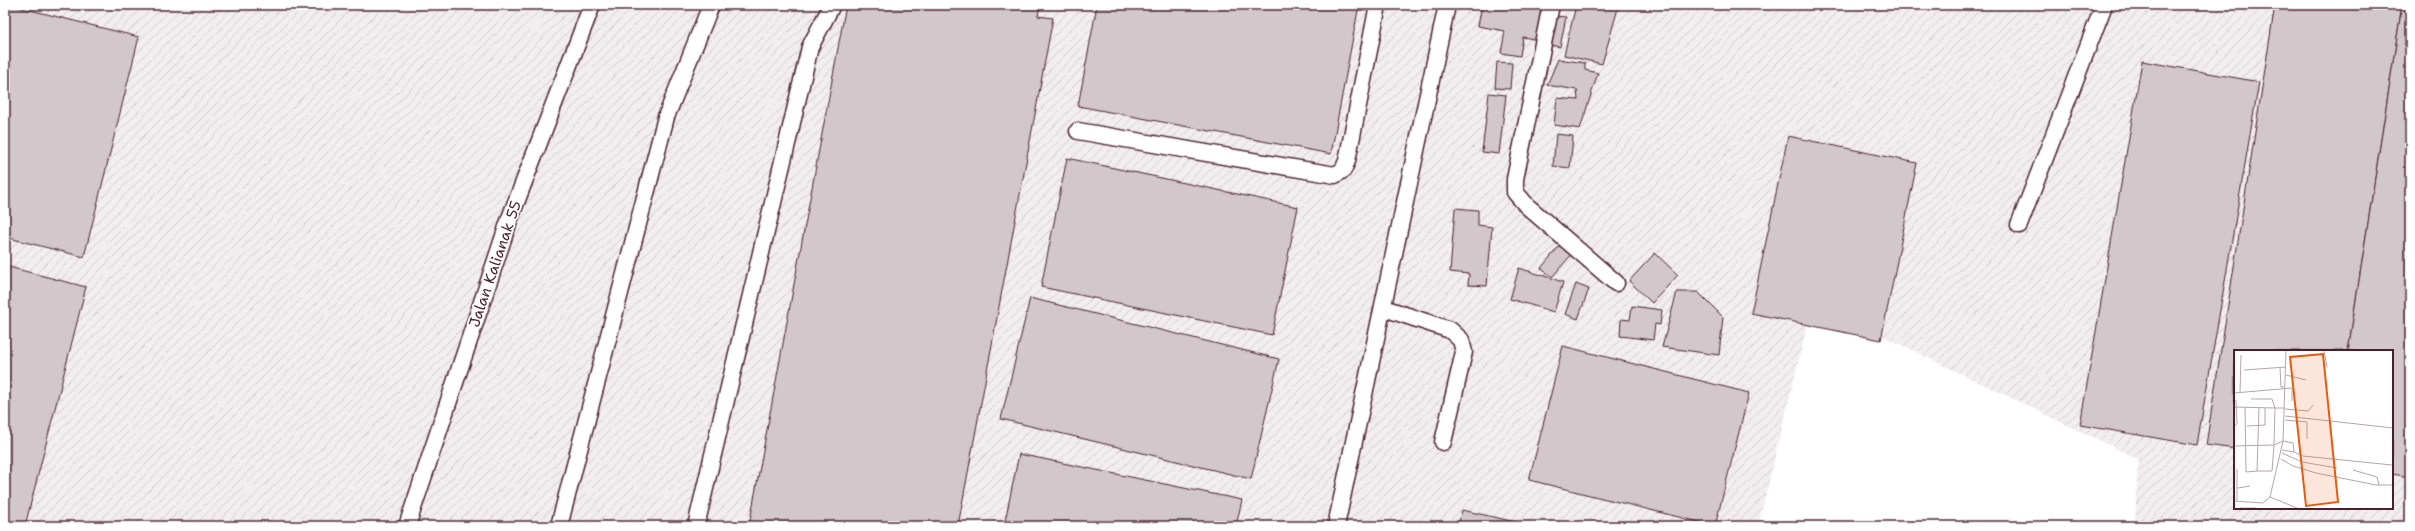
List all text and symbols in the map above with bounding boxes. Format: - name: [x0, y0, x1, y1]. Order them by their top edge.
- street label: Jalan Kalianak 55: [464, 198, 526, 330]
- inset map: [2234, 350, 2393, 509]

